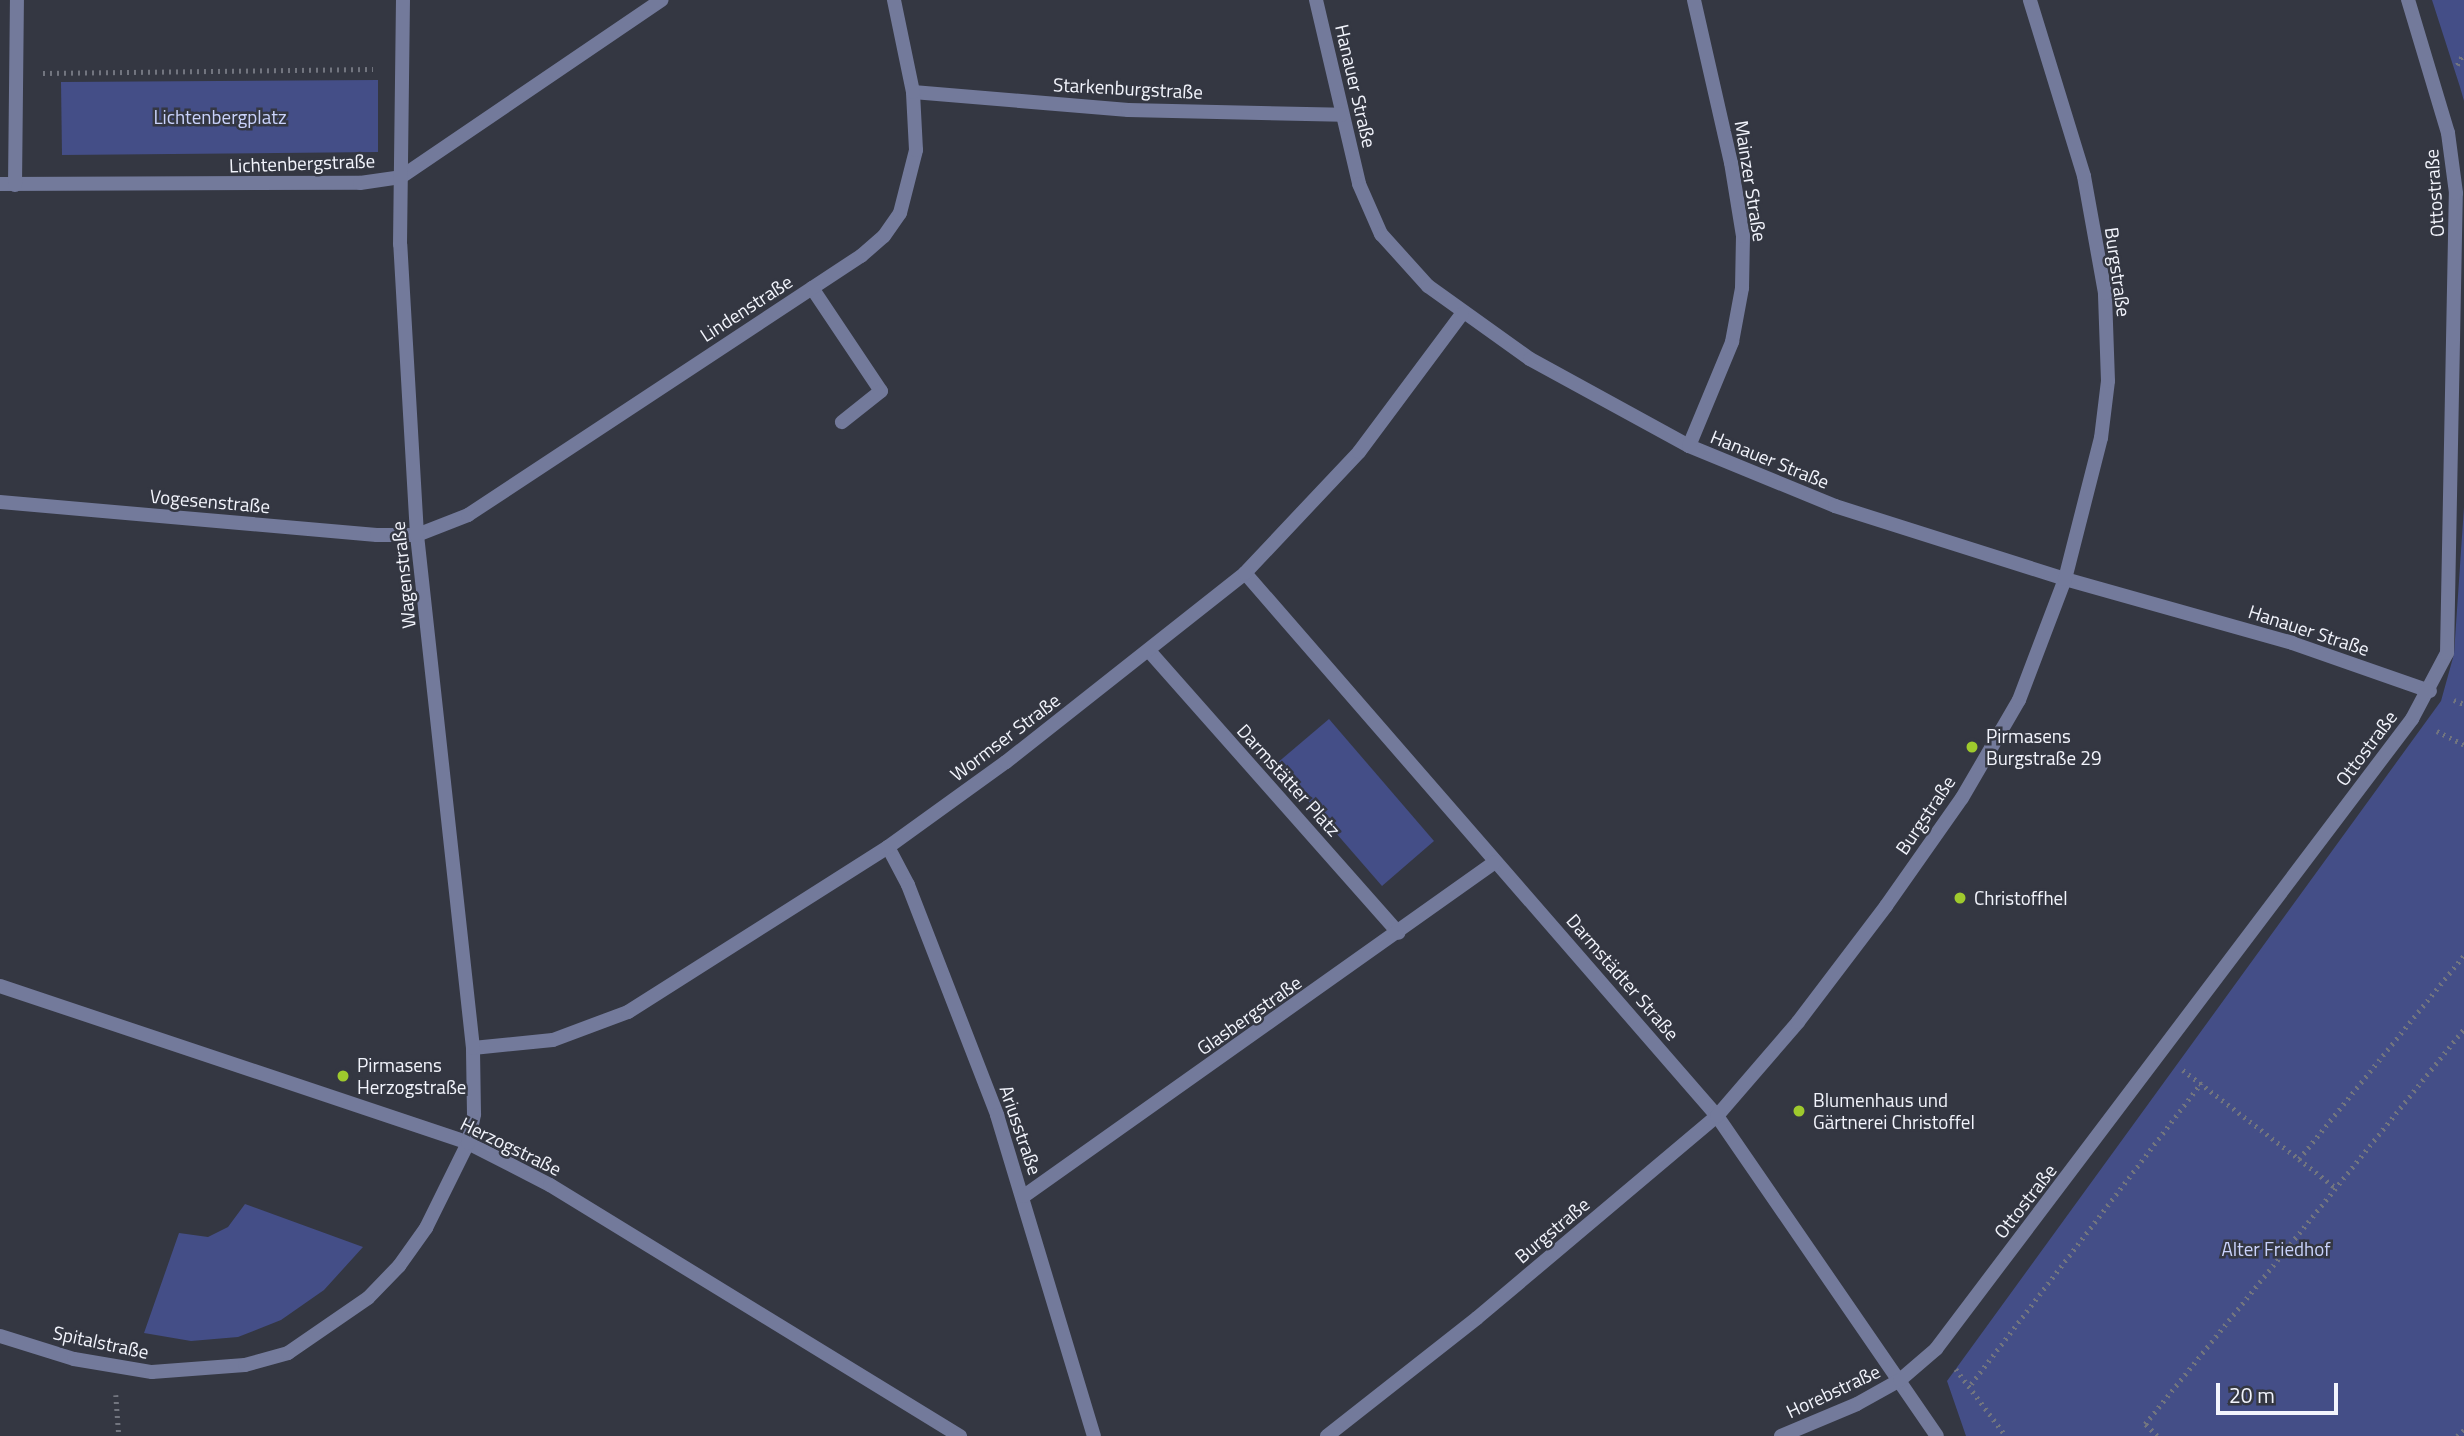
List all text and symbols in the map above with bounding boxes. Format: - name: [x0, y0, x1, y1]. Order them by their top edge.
- street label: Hanauer Straße: [1331, 22, 1381, 150]
- street label: Starkenburgstraße: [1053, 73, 1203, 103]
- park label: Lichtenbergplatz: [153, 106, 287, 128]
- street label: Mainzer Straße: [1730, 119, 1772, 243]
- street label: Ottostraße: [2420, 148, 2448, 238]
- street label: Lichtenbergstraße: [229, 149, 375, 177]
- street label: Burgstraße: [2100, 226, 2136, 318]
- street label: Lindenstraße: [696, 270, 796, 346]
- street label: Hanauer Straße: [1707, 425, 1833, 493]
- street label: Vogesenstraße: [149, 484, 271, 518]
- street label: Wagenstraße: [386, 520, 420, 630]
- street label: Hanauer Straße: [2246, 600, 2372, 660]
- street label: Wormser Straße: [946, 688, 1064, 786]
- street label: Ottostraße: [2330, 706, 2402, 790]
- street label: Darmstätter Platz: [1233, 719, 1345, 841]
- place label: Pirmasens Burgstraße 29: [1986, 725, 2102, 769]
- marker: Pirmasens Burgstraße 29: [1964, 739, 1980, 755]
- street label: Burgstraße: [1890, 771, 1960, 859]
- place label: Christoffhel: [1974, 887, 2068, 909]
- marker: Christoffhel: [1952, 890, 1968, 906]
- street label: Darmstädter Straße: [1562, 909, 1684, 1045]
- street label: Glasbergstraße: [1192, 971, 1306, 1059]
- place label: Pirmasens Herzogstraße: [357, 1054, 466, 1098]
- marker: Pirmasens Herzogstraße: [335, 1068, 351, 1084]
- street label: Ariusstraße: [995, 1082, 1047, 1178]
- place label: Blumenhaus und Gärtnerei Christoffel: [1813, 1089, 1975, 1133]
- marker: Blumenhaus und Gärtnerei Christoffel: [1791, 1103, 1807, 1119]
- street label: Herzogstraße: [457, 1112, 565, 1180]
- street label: Ottostraße: [1989, 1159, 2061, 1243]
- street label: Burgstraße: [1510, 1192, 1594, 1268]
- park label: Alter Friedhof: [2221, 1238, 2331, 1260]
- street label: Spitalstraße: [51, 1321, 151, 1363]
- street label: Horebstraße: [1782, 1359, 1884, 1423]
- scale bar: [2219, 1370, 2342, 1414]
- text: 20 m: [2229, 1379, 2275, 1411]

